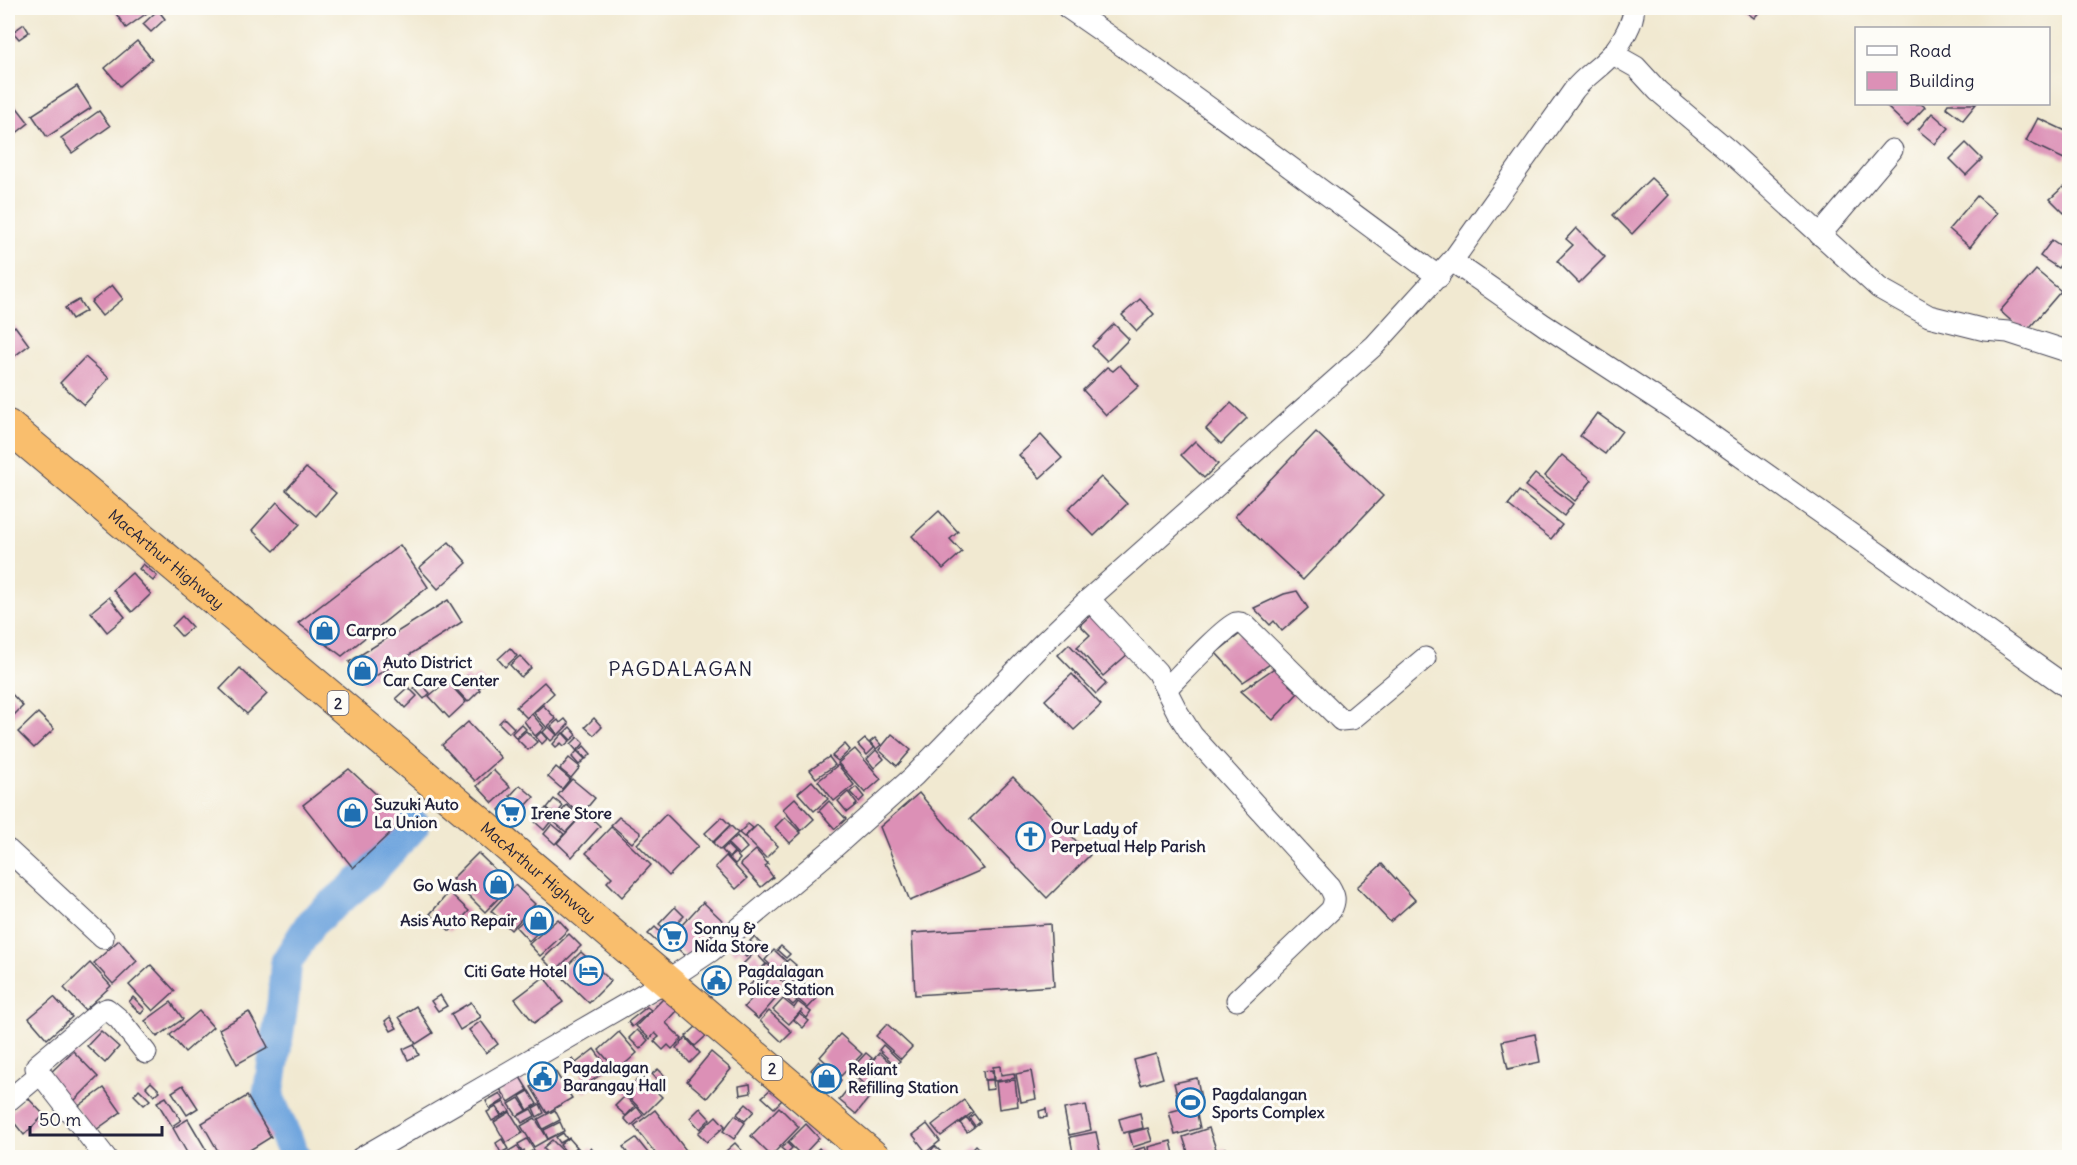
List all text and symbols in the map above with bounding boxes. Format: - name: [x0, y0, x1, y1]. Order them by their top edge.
- legend: [1855, 27, 2050, 105]
- text: Road: [1909, 39, 1952, 62]
- text: Building: [1909, 69, 1974, 92]
- street label: MacArthur Highway: [105, 505, 229, 613]
- shop icon: Carpro: [309, 614, 341, 646]
- place label: Carpro: [346, 620, 397, 641]
- place label: Auto District Car Care Center: [383, 652, 500, 690]
- shop icon: Auto District Car Care Center: [346, 655, 378, 687]
- district label: PAGDALAGAN: [608, 656, 754, 681]
- road number: 2: [328, 691, 348, 715]
- place label: Suzuki Auto La Union: [374, 794, 459, 832]
- shop icon: Suzuki Auto La Union: [337, 797, 369, 829]
- supermarket icon: Irene Store: [494, 797, 526, 829]
- place label: Irene Store: [531, 803, 612, 823]
- street label: MacArthur Highway: [477, 818, 600, 927]
- place label: Our Lady of Perpetual Help Parish: [1051, 818, 1206, 857]
- church icon: Our Lady of Perpetual Help Parish: [1014, 821, 1046, 853]
- shop icon: Go Wash: [482, 869, 514, 901]
- place label: Go Wash: [413, 875, 477, 895]
- shop icon: Asis Auto Repair: [522, 904, 554, 936]
- place label: Asis Auto Repair: [400, 910, 517, 931]
- place label: Sonny & Nida Store: [694, 918, 769, 956]
- supermarket icon: Sonny & Nida Store: [657, 921, 689, 953]
- hotel icon: Citi Gate Hotel: [572, 955, 604, 987]
- place label: Citi Gate Hotel: [464, 961, 567, 981]
- place label: Pagdalagan Police Station: [738, 961, 834, 999]
- public building icon: Pagdalagan Police Station: [701, 964, 733, 996]
- road number: 2: [762, 1056, 782, 1080]
- place label: Pagdalagan Barangay Hall: [563, 1057, 666, 1096]
- place label: Reliant Refilling Station: [848, 1059, 958, 1098]
- public building icon: Pagdalagan Barangay Hall: [526, 1060, 558, 1092]
- shop icon: Reliant Refilling Station: [811, 1062, 843, 1094]
- place label: Pagdalangan Sports Complex: [1212, 1084, 1325, 1123]
- sports icon: Pagdalangan Sports Complex: [1175, 1087, 1207, 1119]
- scale bar: [30, 1099, 162, 1137]
- text: 50 m: [39, 1108, 81, 1131]

